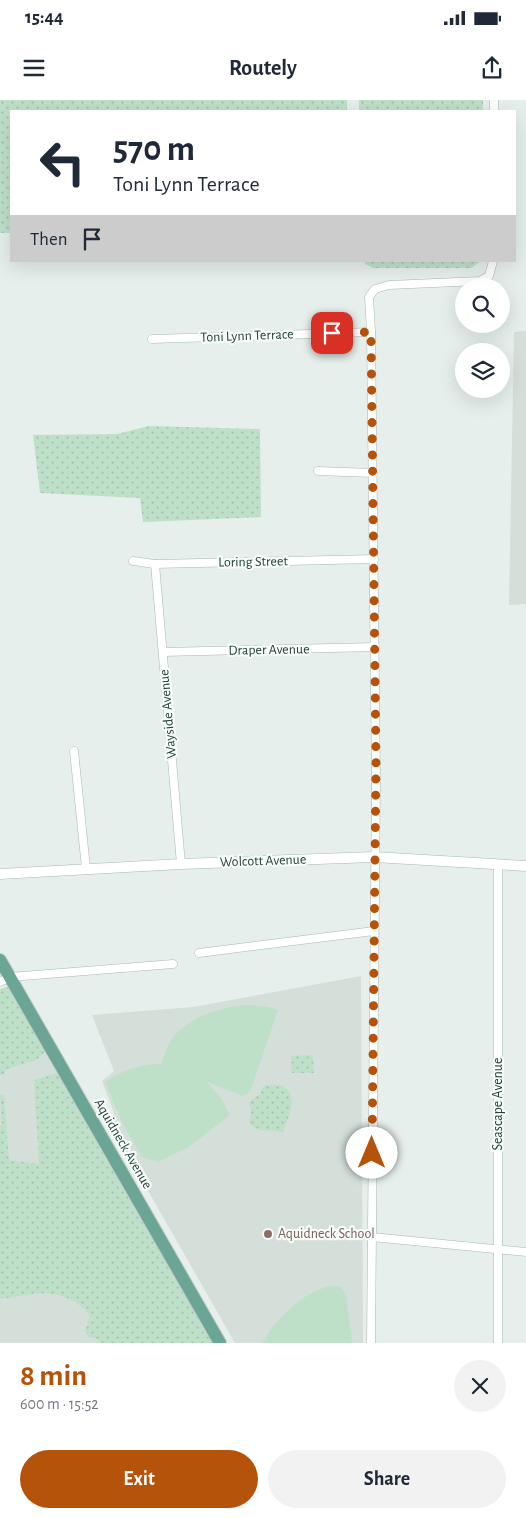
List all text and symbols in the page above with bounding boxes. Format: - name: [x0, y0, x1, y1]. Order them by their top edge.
- text: 15:44: [25, 8, 64, 27]
- icon: menu: [20, 54, 48, 82]
- icon: share: [478, 54, 506, 82]
- text: Routely: [229, 57, 297, 79]
- icon: left: [30, 130, 95, 195]
- text: 570 m: [113, 132, 195, 167]
- text: Toni Lynn Terrace: [113, 173, 260, 195]
- icon: arrive: [78, 225, 106, 253]
- text: Then: [30, 230, 68, 249]
- map controls: [455, 278, 510, 398]
- button: search: [455, 278, 510, 333]
- pin: [311, 312, 353, 354]
- icon: arrive: [318, 319, 346, 347]
- street label: Toni Lynn Terrace: [200, 327, 294, 345]
- button: layers: [455, 343, 510, 398]
- street label: Loring Street: [218, 554, 288, 570]
- street label: Draper Avenue: [228, 642, 310, 658]
- street label: Wayside Avenue: [157, 669, 179, 759]
- street label: Wolcott Avenue: [220, 852, 306, 870]
- street label: Seascape Avenue: [491, 1058, 505, 1150]
- street label: Aquidneck Avenue: [92, 1097, 154, 1191]
- position arrow: [345, 1126, 397, 1178]
- place label: Aquidneck School: [278, 1227, 375, 1241]
- marker: Aquidneck School: [262, 1228, 274, 1240]
- button: close: [454, 1360, 506, 1412]
- text: 8 min: [20, 1361, 87, 1391]
- text: 600 m · 15:52: [20, 1396, 99, 1412]
- button: Exit: [20, 1450, 258, 1508]
- button: Share: [268, 1450, 506, 1508]

